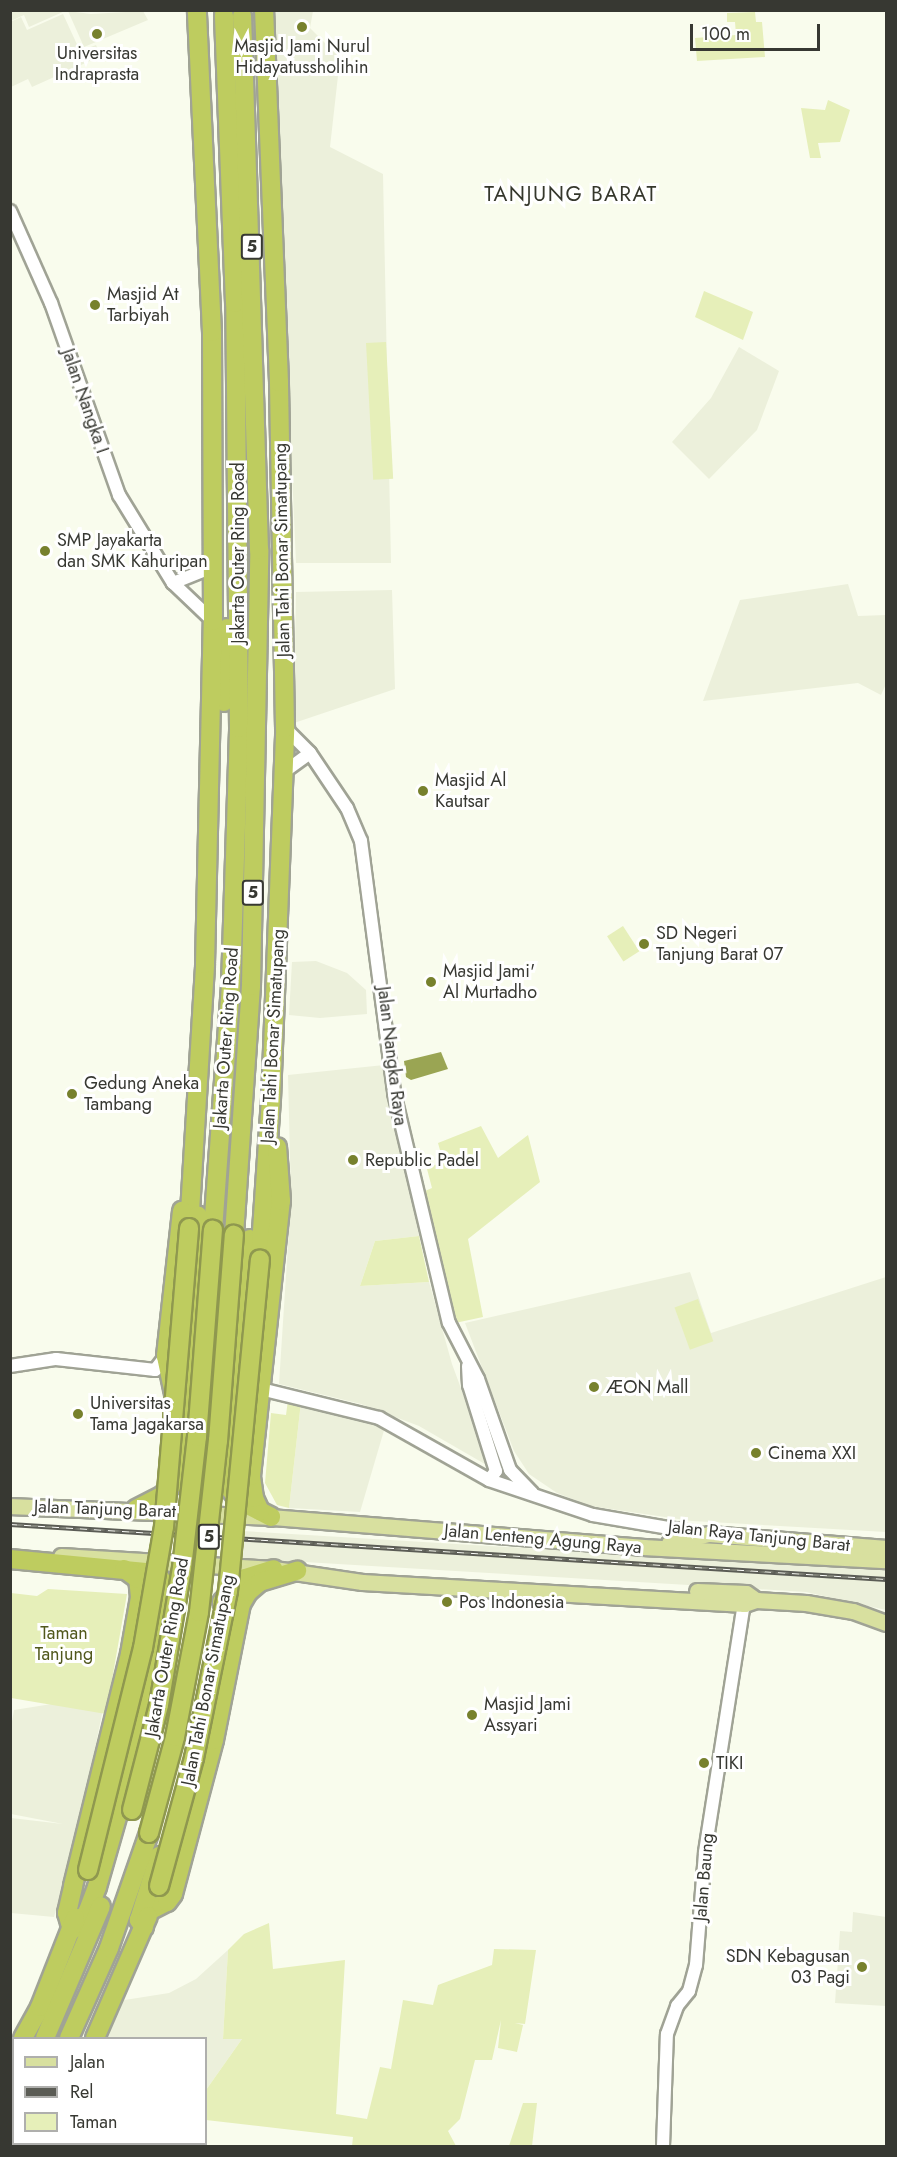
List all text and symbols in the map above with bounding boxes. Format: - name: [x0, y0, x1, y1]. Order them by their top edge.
- scale bar: [693, 12, 824, 50]
- marker: Masjid Jami Nurul Hidayatussholihin: [295, 20, 309, 34]
- text: 100 m: [701, 21, 750, 47]
- marker: Universitas Indraprasta: [90, 27, 104, 41]
- place label: Masjid Jami Nurul Hidayatussholihin: [234, 36, 370, 78]
- place label: Universitas Indraprasta: [55, 43, 139, 86]
- district label: TANJUNG BARAT: [484, 181, 658, 207]
- road number: 5: [240, 234, 264, 260]
- place label: Masjid At Tarbiyah: [107, 284, 179, 326]
- marker: Masjid At Tarbiyah: [88, 298, 102, 312]
- street label: Jalan Nangka I: [57, 346, 113, 456]
- street label: Jalan Tahi Bonar Simatupang: [269, 443, 295, 657]
- street label: Jakarta Outer Ring Road: [227, 462, 249, 644]
- place label: SMP Jayakarta dan SMK Kahuripan: [57, 530, 208, 572]
- marker: SMP Jayakarta dan SMK Kahuripan: [38, 544, 52, 558]
- place label: Masjid Al Kautsar: [435, 770, 506, 812]
- marker: Masjid Al Kautsar: [416, 784, 430, 798]
- road number: 5: [241, 880, 265, 906]
- place label: SD Negeri Tanjung Barat 07: [656, 923, 783, 966]
- street label: Jalan Tahi Bonar Simatupang: [257, 928, 289, 1144]
- marker: SD Negeri Tanjung Barat 07: [637, 937, 651, 951]
- street label: Jakarta Outer Ring Road: [209, 947, 243, 1129]
- place label: Masjid Jami' Al Murtadho: [443, 961, 537, 1004]
- marker: Masjid Jami' Al Murtadho: [424, 975, 438, 989]
- street label: Jalan Nangka Raya: [373, 985, 411, 1127]
- place label: Gedung Aneka Tambang: [84, 1073, 199, 1116]
- marker: Gedung Aneka Tambang: [65, 1087, 79, 1101]
- place label: Republic Padel: [365, 1149, 479, 1171]
- marker: Republic Padel: [346, 1153, 360, 1167]
- place label: ÆON Mall: [606, 1376, 688, 1398]
- marker: ÆON Mall: [587, 1380, 601, 1394]
- place label: Universitas Tama Jagakarsa: [90, 1393, 204, 1436]
- marker: Universitas Tama Jagakarsa: [71, 1407, 85, 1421]
- place label: Cinema XXI: [768, 1442, 856, 1464]
- marker: Cinema XXI: [749, 1446, 763, 1460]
- street label: Jalan Tanjung Barat: [34, 1496, 176, 1522]
- street label: Jalan Raya Tanjung Barat: [667, 1516, 851, 1556]
- street label: Jalan Lenteng Agung Raya: [443, 1520, 643, 1558]
- road number: 5: [197, 1524, 221, 1550]
- street label: Jakarta Outer Ring Road: [141, 1556, 193, 1738]
- street label: Jalan Tahi Bonar Simatupang: [177, 1573, 239, 1787]
- place label: Pos Indonesia: [459, 1591, 564, 1613]
- marker: Pos Indonesia: [440, 1595, 454, 1609]
- park label: Taman Tanjung: [35, 1623, 93, 1666]
- place label: Masjid Jami Assyari: [484, 1694, 571, 1736]
- marker: Masjid Jami Assyari: [465, 1708, 479, 1722]
- place label: TIKI: [716, 1752, 743, 1774]
- marker: TIKI: [697, 1756, 711, 1770]
- street label: Jalan Baung: [689, 1832, 719, 1922]
- place label: SDN Kebagusan 03 Pagi: [726, 1946, 850, 1988]
- marker: SDN Kebagusan 03 Pagi: [855, 1960, 869, 1974]
- legend: [12, 2037, 207, 2145]
- text: Jalan: [70, 2049, 105, 2075]
- text: Rel: [70, 2079, 94, 2105]
- text: Taman: [70, 2109, 117, 2135]

